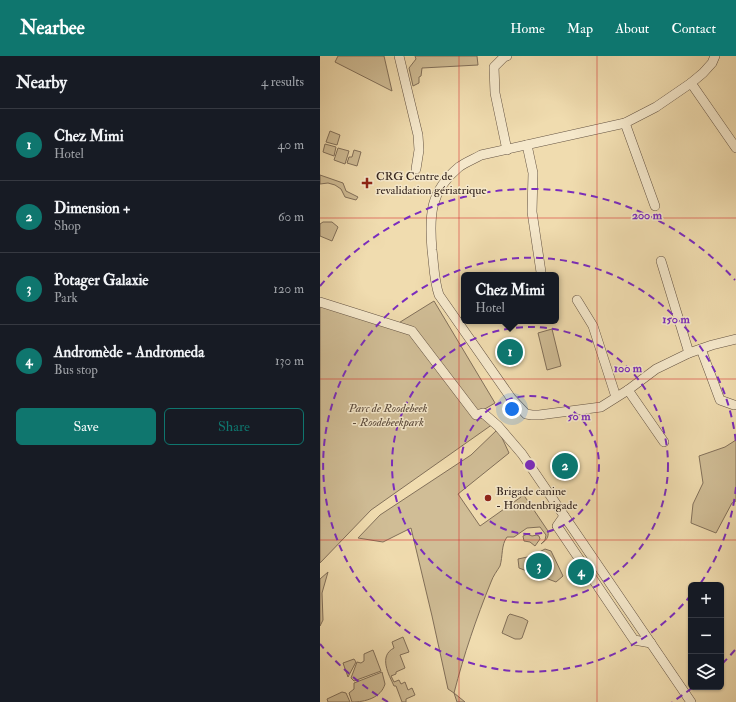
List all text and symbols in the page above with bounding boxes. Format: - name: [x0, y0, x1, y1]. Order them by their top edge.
- text: Nearbee: [20, 16, 85, 40]
- text: Home: [510, 20, 545, 37]
- text: Map: [567, 20, 593, 37]
- text: About: [615, 20, 649, 37]
- text: Contact: [671, 20, 716, 37]
- text: Nearby: [16, 72, 67, 93]
- text: 4 results: [261, 74, 304, 90]
- text: Chez Mimi: [54, 127, 124, 146]
- text: 1: [27, 137, 31, 153]
- text: 40 m: [278, 137, 304, 153]
- text: Hotel: [54, 146, 84, 162]
- place label: CRG Centre de revalidation gériatrique: [376, 169, 487, 198]
- marker: CRG Centre de revalidation gériatrique: [361, 177, 373, 189]
- text: Dimension +: [54, 199, 130, 218]
- text: 200 m: [632, 208, 663, 223]
- text: 2: [26, 209, 32, 225]
- text: 60 m: [278, 209, 304, 225]
- text: Shop: [54, 218, 81, 234]
- text: Potager Galaxie: [54, 271, 149, 290]
- popup: [461, 272, 559, 324]
- text: 3: [27, 281, 32, 297]
- text: 120 m: [273, 281, 304, 297]
- text: Chez Mimi: [475, 281, 545, 300]
- text: Park: [54, 290, 78, 306]
- text: Hotel: [475, 300, 505, 316]
- text: 150 m: [662, 312, 690, 327]
- pin: 1: [497, 337, 523, 367]
- text: Andromède - Andromeda: [54, 343, 204, 362]
- text: 4: [25, 353, 33, 369]
- text: 130 m: [275, 353, 304, 369]
- text: 100 m: [614, 361, 643, 376]
- text: Bus stop: [54, 362, 98, 378]
- your location: [502, 399, 522, 419]
- park label: Parc de Roodebeek - Roodebeekpark: [348, 401, 427, 430]
- button: Save: [16, 408, 156, 445]
- button: Share: [164, 408, 304, 445]
- text: 50 m: [567, 409, 591, 424]
- pin: 2: [552, 451, 578, 481]
- centre of rings: [523, 458, 537, 472]
- place label: Brigade canine - Hondenbrigade: [496, 484, 578, 513]
- marker: Brigade canine - Hondenbrigade: [483, 493, 493, 503]
- pin: 3: [526, 551, 552, 581]
- pin: 4: [568, 557, 594, 587]
- map controls: [688, 582, 724, 690]
- button: +: [688, 582, 724, 618]
- button: −: [688, 618, 724, 654]
- button: layers: [688, 654, 724, 690]

